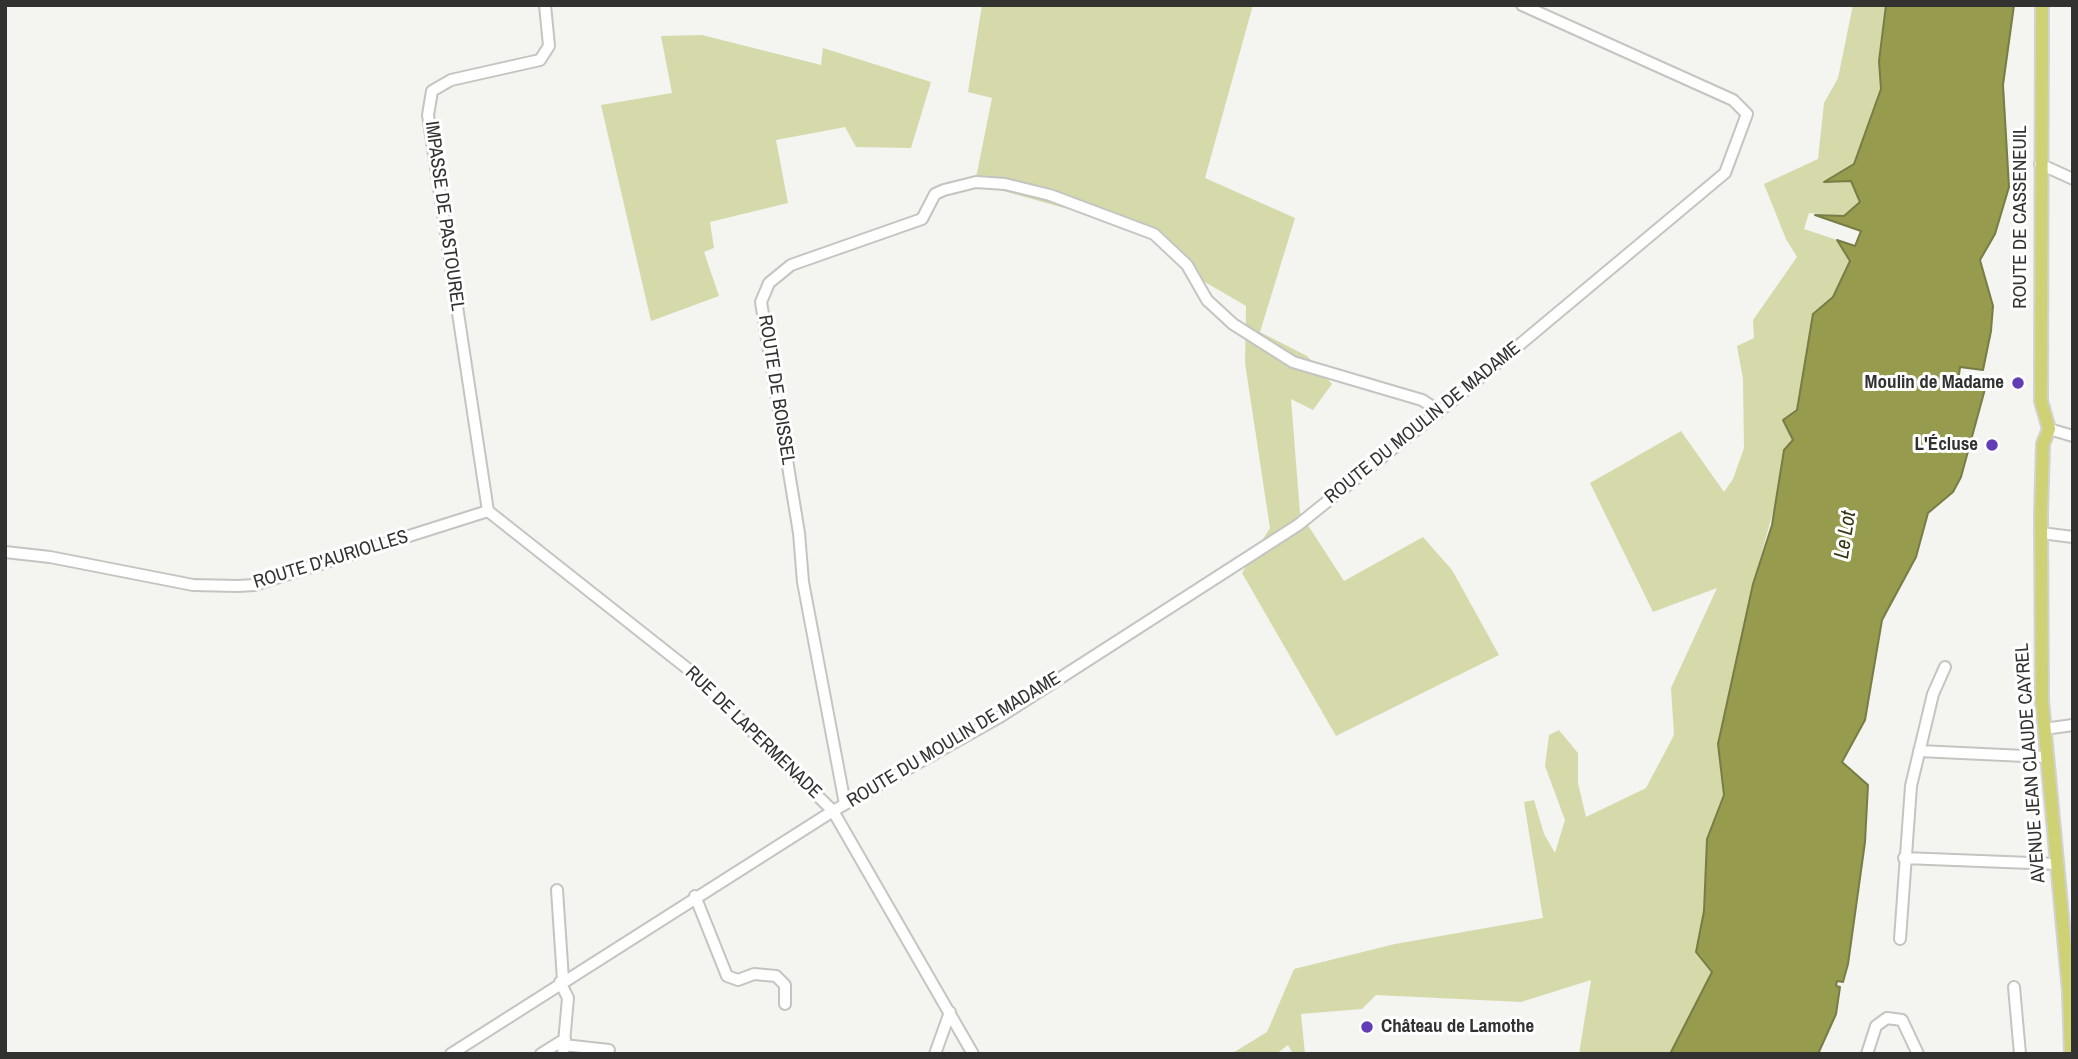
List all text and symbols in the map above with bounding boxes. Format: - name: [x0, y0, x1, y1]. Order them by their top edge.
- street label: IMPASSE DE PASTOUREL: [419, 120, 469, 312]
- street label: ROUTE DE CASSENEUIL: [2010, 125, 2032, 309]
- street label: ROUTE DE BOISSEL: [753, 313, 799, 467]
- street label: ROUTE DU MOULIN DE MADAME: [1321, 337, 1525, 509]
- place label: Moulin de Madame: [1865, 372, 2004, 394]
- marker: Moulin de Madame: [2010, 375, 2026, 391]
- place label: L'Écluse: [1915, 434, 1978, 456]
- marker: L'Écluse: [1984, 437, 2000, 453]
- water label: Le Lot: [1830, 509, 1862, 561]
- street label: ROUTE D'AURIOLLES: [251, 526, 411, 594]
- street label: AVENUE JEAN CLAUDE CAYREL: [2011, 642, 2051, 884]
- street label: RUE DE LAPERMENADE: [680, 662, 826, 804]
- street label: ROUTE DU MOULIN DE MADAME: [843, 667, 1065, 813]
- place label: Château de Lamothe: [1381, 1016, 1534, 1038]
- marker: Château de Lamothe: [1359, 1019, 1375, 1035]

